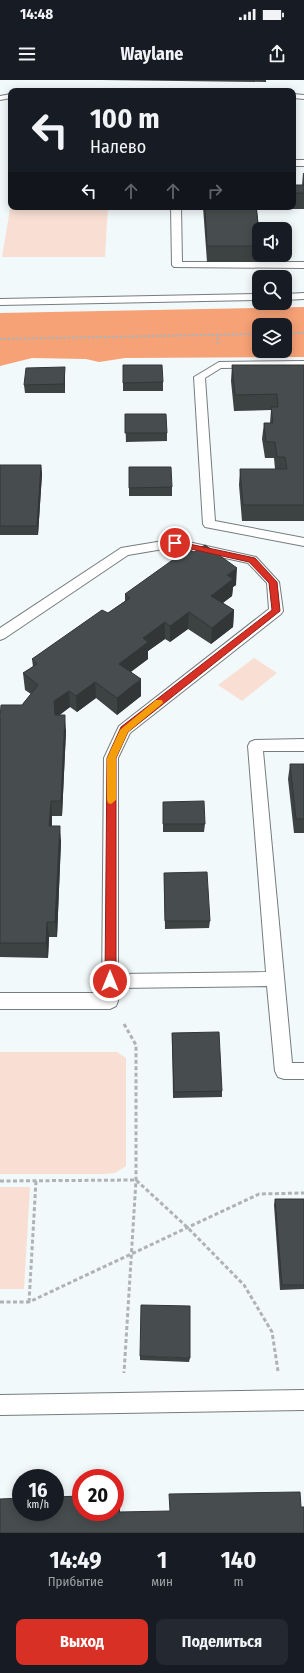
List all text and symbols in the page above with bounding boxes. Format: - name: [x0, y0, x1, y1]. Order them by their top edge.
- text: 14:48: [20, 5, 53, 23]
- icon: menu: [16, 43, 38, 65]
- text: Waylane: [121, 43, 183, 65]
- icon: share: [266, 43, 288, 65]
- text: 100 m: [90, 102, 160, 135]
- icon: left: [24, 104, 76, 156]
- text: Налево: [90, 136, 146, 158]
- icon: left: [78, 180, 100, 202]
- icon: ahead: [120, 180, 142, 202]
- icon: ahead: [162, 180, 184, 202]
- icon: right: [204, 180, 226, 202]
- map controls: [252, 222, 292, 358]
- button: sound: [252, 222, 292, 262]
- button: search: [252, 270, 292, 310]
- button: layers: [252, 318, 292, 358]
- pin: [158, 526, 192, 560]
- icon: arrive: [164, 532, 186, 554]
- position arrow: [89, 960, 131, 1002]
- speed limit sign: 20: [72, 1469, 124, 1521]
- text: 16: [29, 1478, 47, 1502]
- text: km/h: [27, 1499, 49, 1511]
- text: 14:49: [50, 1546, 102, 1574]
- text: 1: [157, 1546, 167, 1574]
- text: 140: [221, 1546, 256, 1574]
- text: Прибытие: [48, 1574, 104, 1589]
- text: мин: [151, 1574, 173, 1589]
- text: m: [234, 1574, 244, 1589]
- button: Выход: [16, 1619, 148, 1665]
- button: Поделиться: [156, 1619, 288, 1665]

